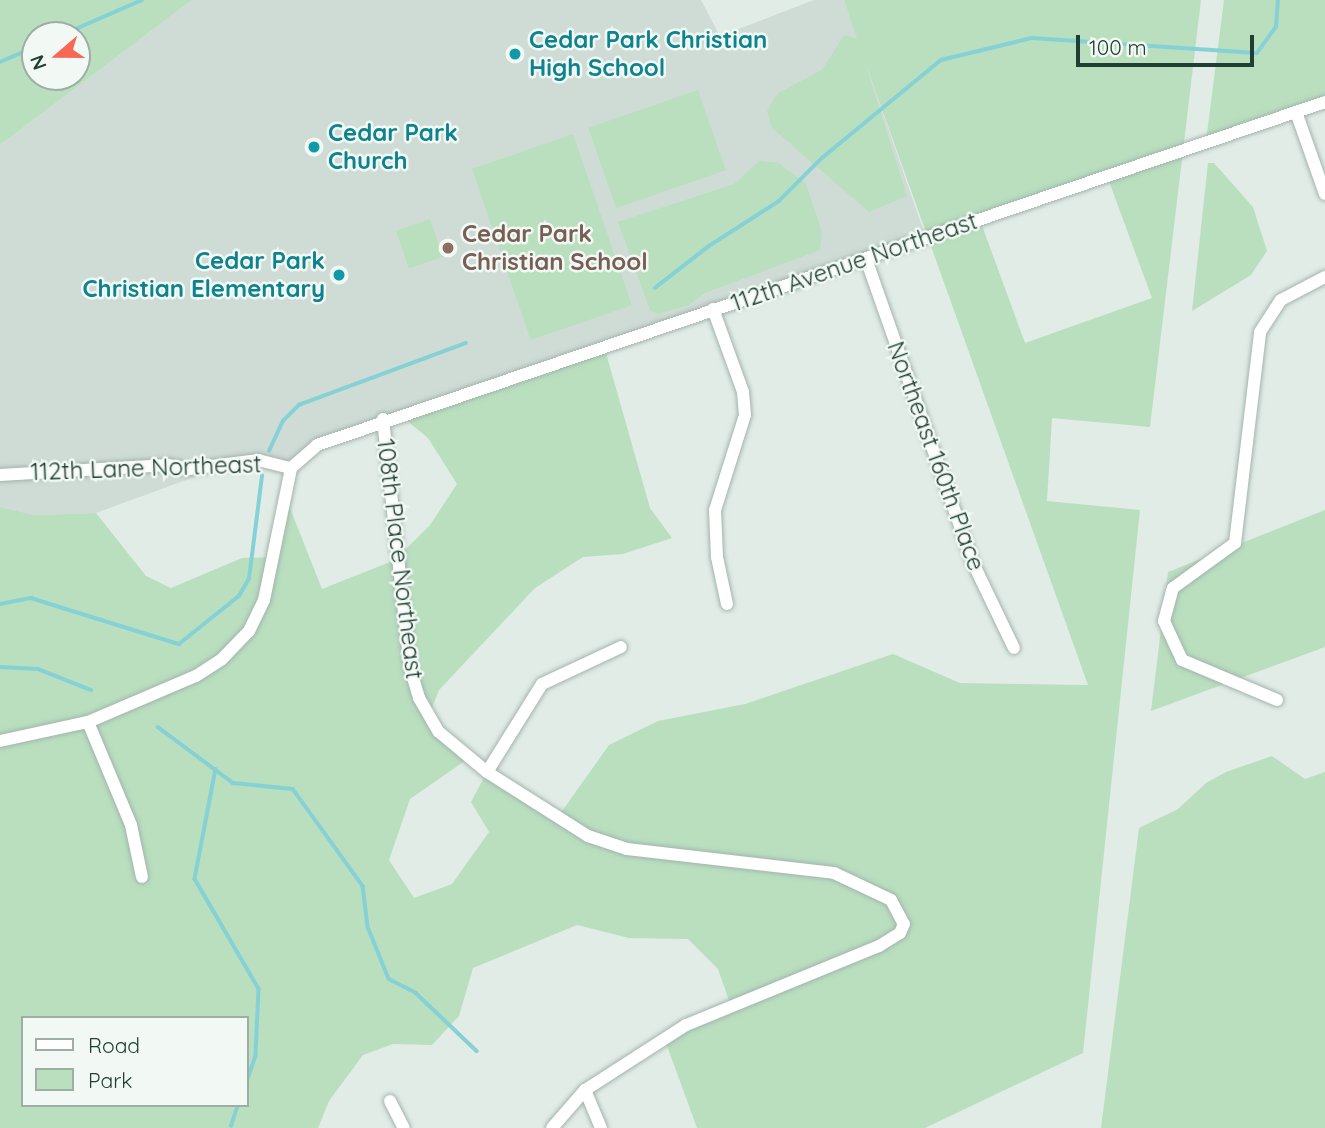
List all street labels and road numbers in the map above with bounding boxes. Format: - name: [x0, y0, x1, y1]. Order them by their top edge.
- street label: 112th Avenue Northeast: [727, 206, 981, 318]
- street label: Northeast 160th Place: [881, 337, 991, 575]
- street label: 108th Place Northeast: [371, 437, 429, 681]
- street label: 112th Lane Northeast: [30, 450, 262, 486]

